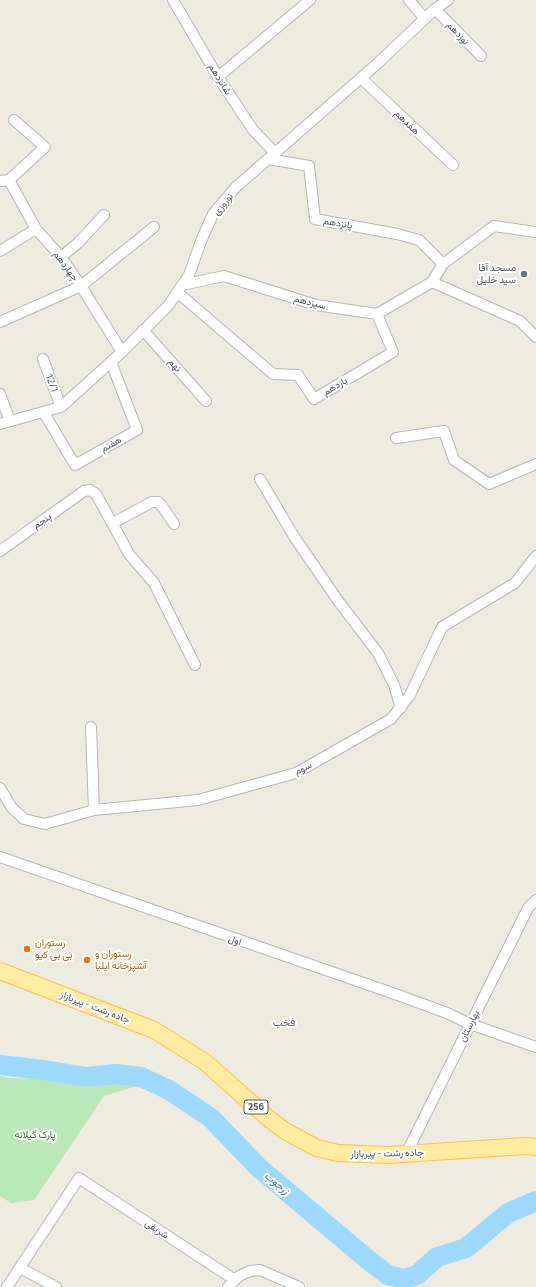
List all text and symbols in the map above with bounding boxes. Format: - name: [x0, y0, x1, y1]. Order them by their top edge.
- street label: نوزدهم: [444, 19, 472, 47]
- street label: شانزدهم: [206, 61, 234, 97]
- street label: هفدهم: [392, 107, 422, 137]
- street label: نوروزی: [210, 190, 236, 218]
- street label: پانزدهم: [322, 215, 354, 231]
- street label: چهاردهم: [51, 248, 81, 284]
- place label: مسجد آقا سید خلیل: [477, 262, 516, 286]
- marker: مسجد آقا سید خلیل: [519, 269, 529, 279]
- street label: سیزدهم: [293, 292, 327, 312]
- street label: نهم: [166, 356, 184, 374]
- street label: 12/1: [43, 372, 61, 394]
- street label: یازدهم: [321, 374, 349, 398]
- street label: هفتم: [99, 433, 123, 455]
- street label: پنجم: [31, 510, 53, 532]
- street label: سوم: [292, 759, 314, 777]
- street label: اول: [227, 932, 243, 948]
- place label: رستوران بی بی کیو: [35, 937, 73, 960]
- marker: رستوران بی بی کیو: [22, 944, 32, 954]
- place label: رستوران و آشپزخانه ایلیا: [95, 948, 146, 972]
- marker: رستوران و آشپزخانه ایلیا: [82, 955, 92, 965]
- street label: جاده رشت - پیربازار: [58, 988, 132, 1026]
- street label: بهارستان: [456, 1008, 482, 1044]
- district label: فخب: [273, 1015, 295, 1029]
- road number: 256: [244, 1100, 268, 1114]
- park label: پارک گیلانه: [14, 1129, 56, 1141]
- street label: جاده رشت - پیربازار: [350, 1146, 424, 1160]
- water label: زرجوب: [262, 1169, 292, 1197]
- street label: شریفی: [143, 1217, 171, 1241]

